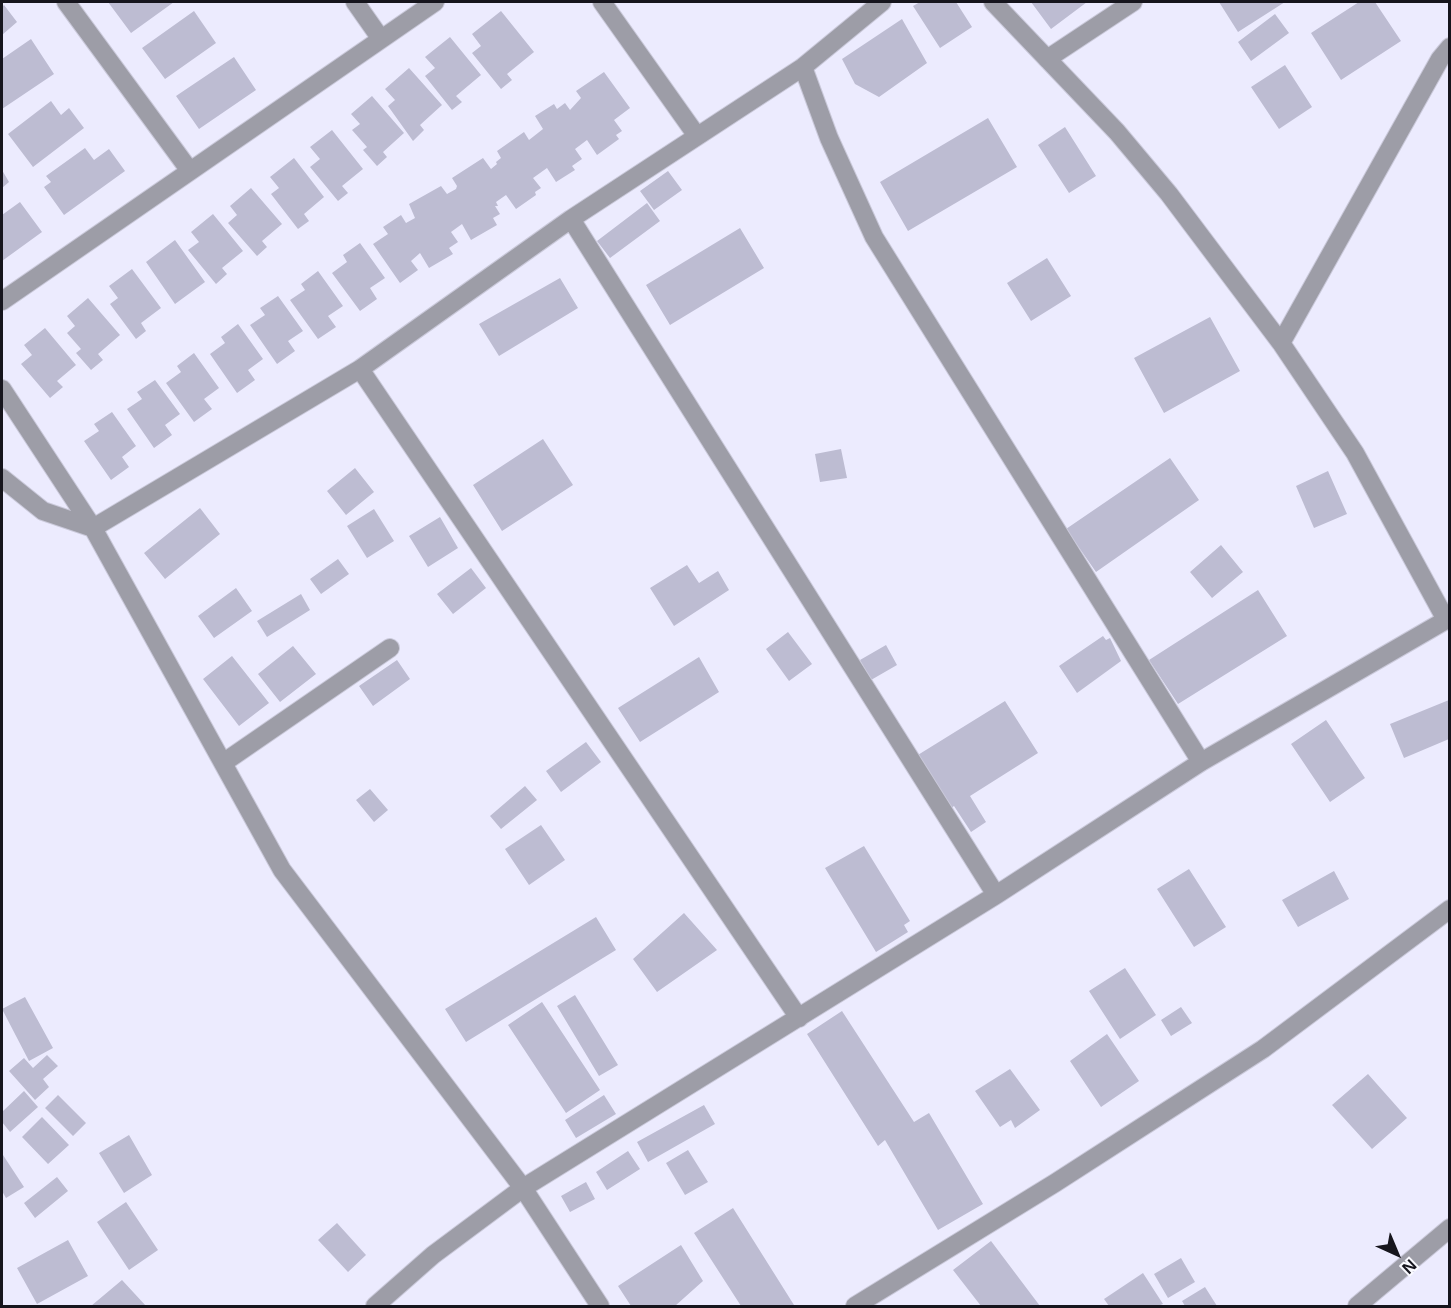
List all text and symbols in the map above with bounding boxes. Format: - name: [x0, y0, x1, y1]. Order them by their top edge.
- north arrow: [1367, 1224, 1427, 1284]
- text: N: [1397, 1255, 1422, 1279]

